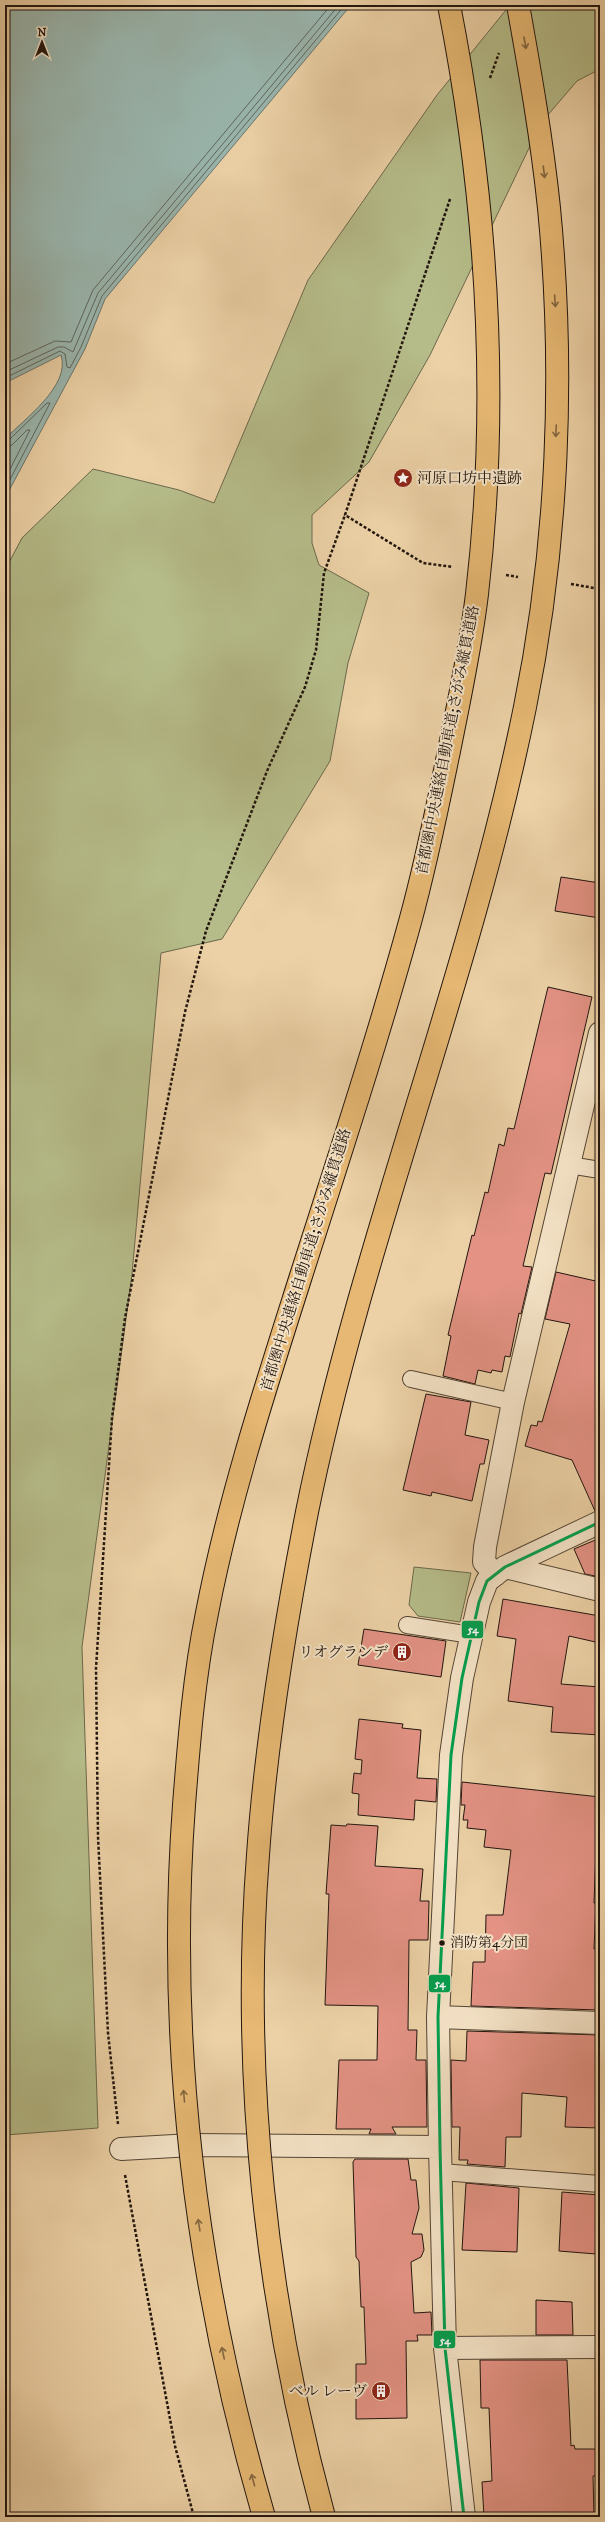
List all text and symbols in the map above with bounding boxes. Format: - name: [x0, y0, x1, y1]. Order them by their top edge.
- north arrow: [22, 22, 62, 62]
- text: N: [37, 26, 47, 40]
- one-way arrow: [521, 36, 529, 49]
- one-way arrow: [540, 165, 548, 178]
- one-way arrow: [551, 294, 558, 307]
- one-way arrow: [552, 424, 559, 437]
- place icon: 河原口坊中遺跡: [392, 467, 414, 489]
- place label: 河原口坊中遺跡: [417, 469, 522, 488]
- street label: 首都圏中央連絡自動車道;さがみ縦貫道路: [412, 603, 484, 877]
- street label: 首都圏中央連絡自動車道;さがみ縦貫道路: [257, 1126, 355, 1394]
- line badge: 54: [461, 1620, 484, 1639]
- text: 54: [466, 1623, 479, 1637]
- building icon: リオグランデ: [391, 1641, 413, 1663]
- place label: リオグランデ: [298, 1643, 388, 1662]
- place label: 消防第4分団: [450, 1934, 528, 1952]
- marker: 消防第4分団: [437, 1938, 447, 1948]
- line badge: 54: [428, 1974, 451, 1993]
- text: 54: [433, 1977, 446, 1991]
- one-way arrow: [180, 2090, 188, 2103]
- one-way arrow: [195, 2219, 203, 2232]
- line badge: 54: [433, 2330, 456, 2349]
- text: 54: [438, 2334, 451, 2348]
- one-way arrow: [219, 2347, 227, 2360]
- building icon: ベル レーヴ: [370, 2380, 392, 2402]
- place label: ベル レーヴ: [289, 2382, 367, 2401]
- one-way arrow: [249, 2473, 257, 2486]

